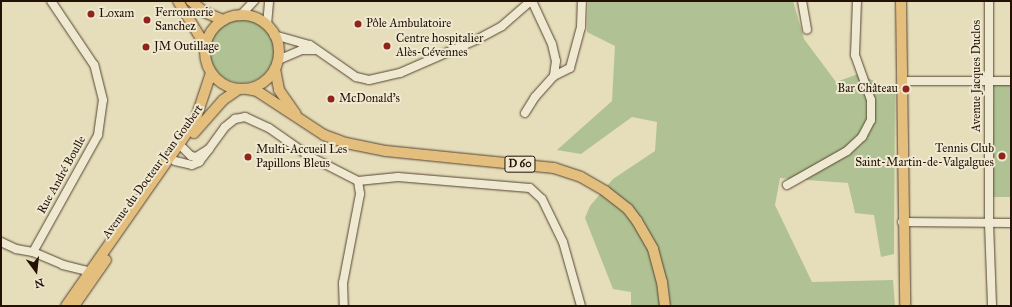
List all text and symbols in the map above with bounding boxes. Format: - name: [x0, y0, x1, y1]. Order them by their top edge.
- place label: Ferronnerie Sanchez: [155, 6, 213, 34]
- place label: Loxam: [99, 7, 134, 21]
- marker: Loxam: [86, 9, 96, 19]
- marker: Ferronnerie Sanchez: [142, 15, 152, 25]
- place label: Pôle Ambulatoire: [366, 17, 451, 31]
- marker: Pôle Ambulatoire: [353, 19, 363, 29]
- street label: Avenue Jacques Duclos: [970, 20, 984, 132]
- place label: Centre hospitalier Alès-Cévennes: [396, 32, 484, 60]
- place label: JM Outillage: [154, 40, 219, 54]
- marker: Centre hospitalier Alès-Cévennes: [381, 40, 393, 52]
- marker: JM Outillage: [141, 42, 151, 52]
- place label: Bar Château: [837, 82, 898, 96]
- marker: Bar Château: [901, 84, 911, 94]
- place label: McDonald's: [339, 92, 400, 106]
- marker: McDonald's: [326, 94, 336, 104]
- street label: Avenue du Docteur Jean Goubert: [100, 102, 206, 242]
- street label: Rue André Boulle: [35, 134, 89, 216]
- place label: Tennis Club Saint-Martin-de-Valgalgues: [855, 142, 994, 170]
- place label: Multi-Accueil Les Papillons Bleus: [256, 143, 347, 171]
- marker: Tennis Club Saint-Martin-de-Valgalgues: [997, 151, 1007, 161]
- marker: Multi-Accueil Les Papillons Bleus: [243, 152, 253, 162]
- road number: D 60: [504, 155, 536, 173]
- north arrow: [16, 251, 56, 291]
- text: N: [33, 276, 45, 291]

